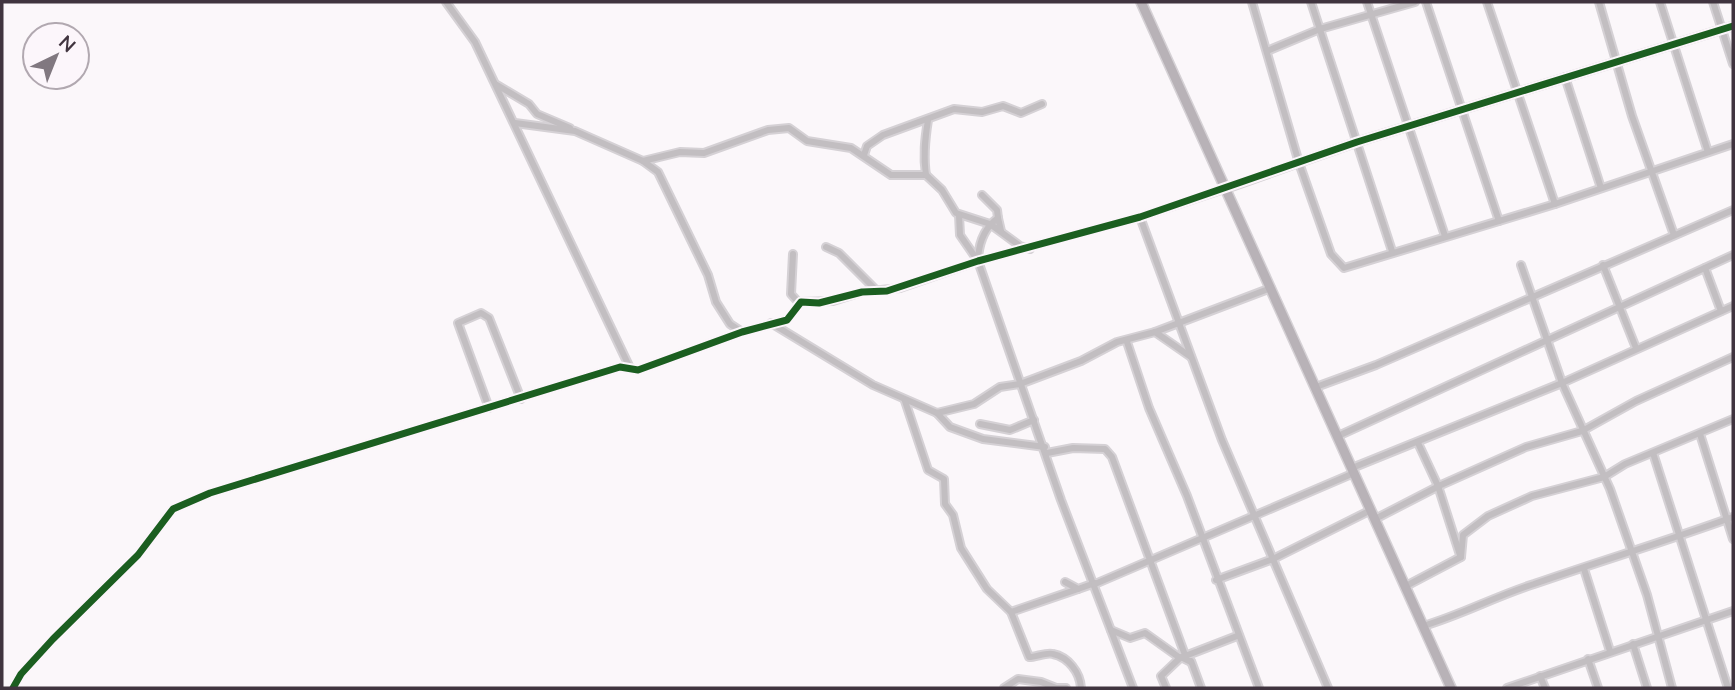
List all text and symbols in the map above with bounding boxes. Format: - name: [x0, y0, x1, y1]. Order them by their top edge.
- north arrow: [21, 21, 91, 91]
- text: N: [54, 30, 81, 57]

